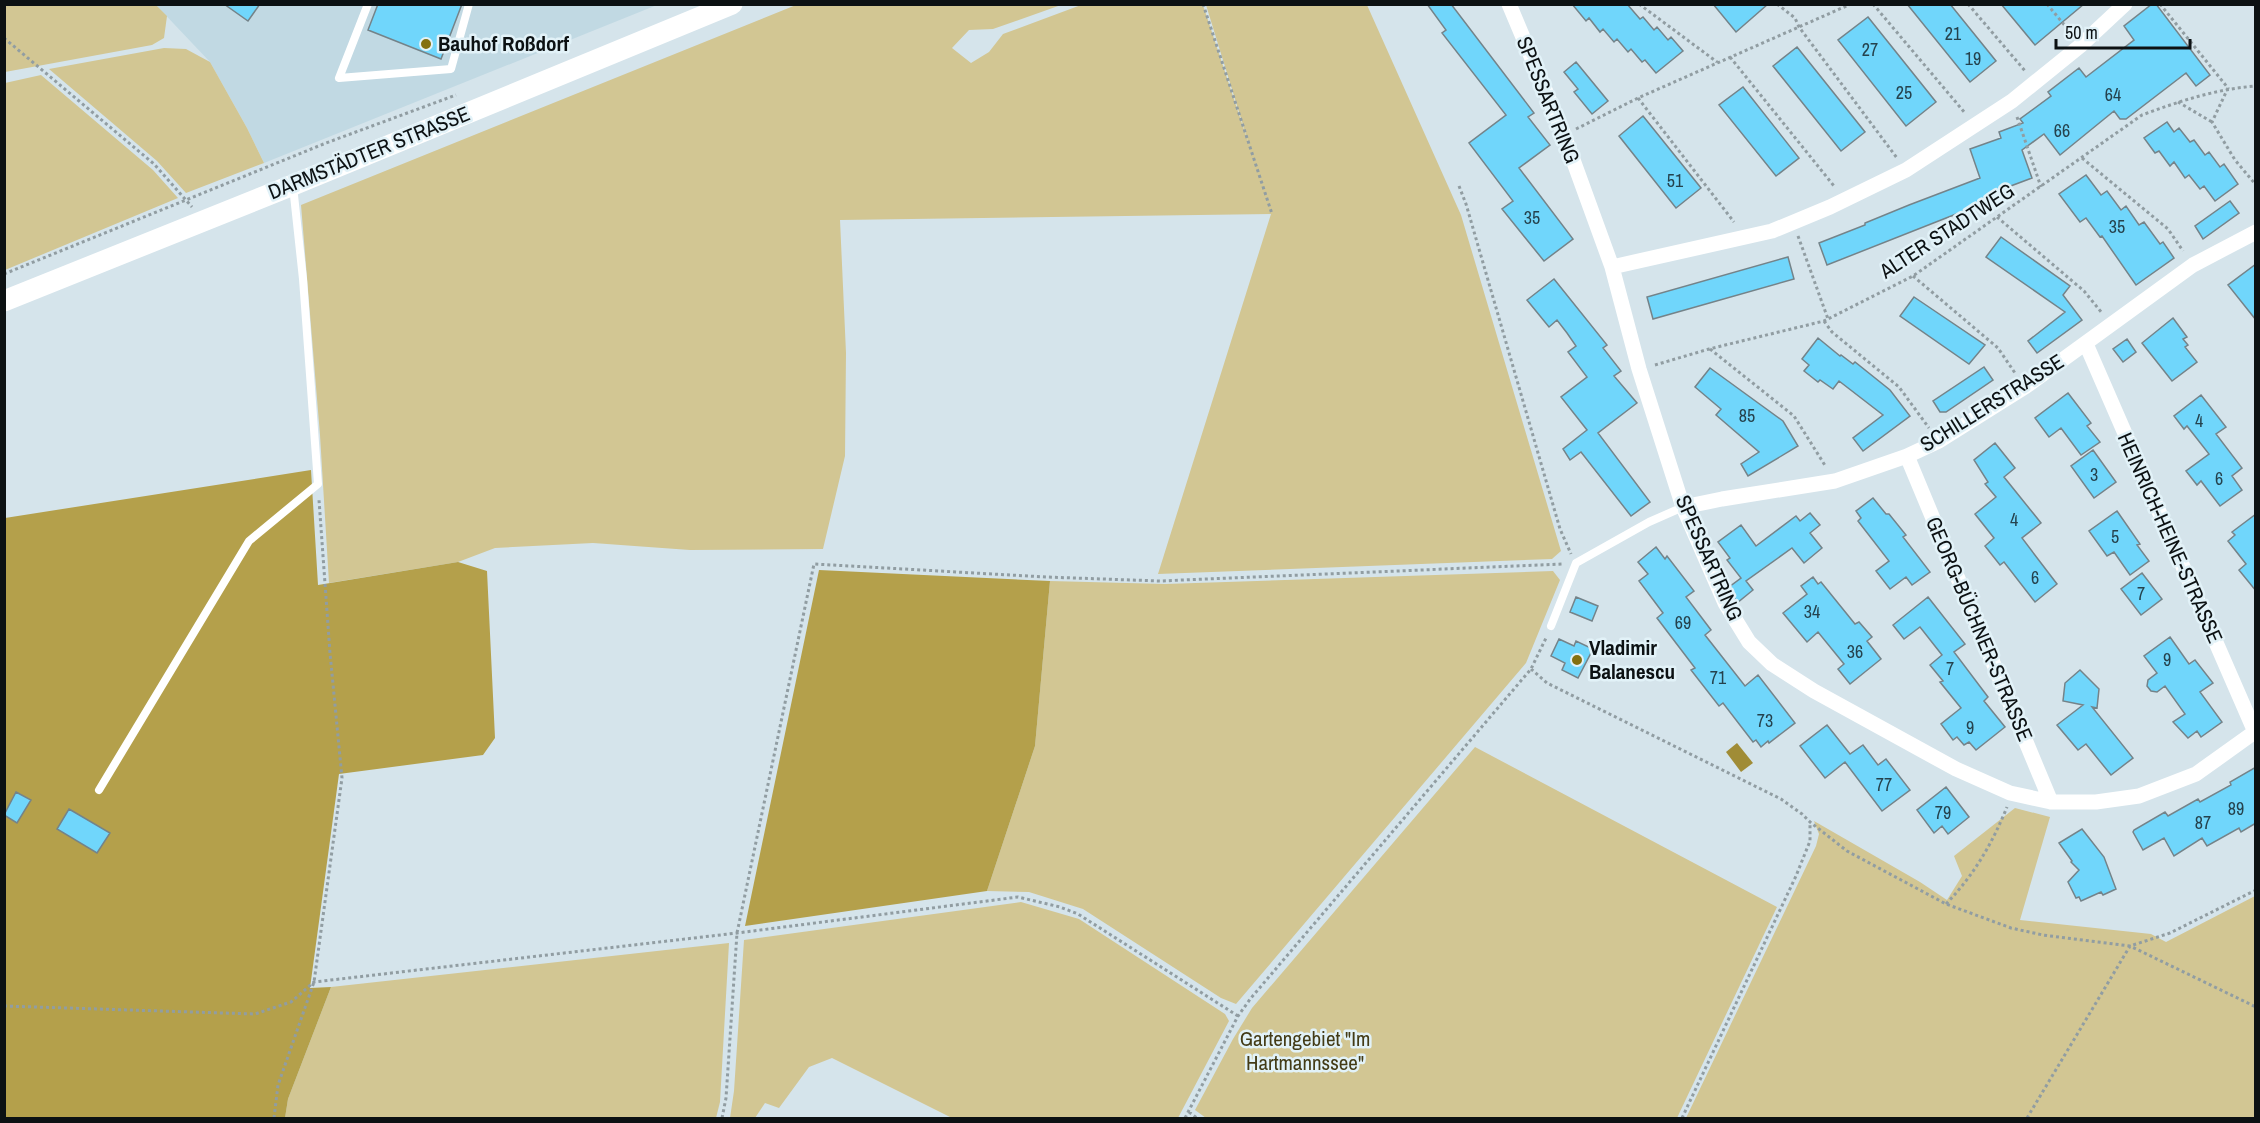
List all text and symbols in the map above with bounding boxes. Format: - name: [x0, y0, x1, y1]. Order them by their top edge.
- scale bar: [2056, 12, 2190, 50]
- text: 50 m: [2065, 20, 2098, 45]
- house number: 21: [1945, 21, 1962, 46]
- place label: Bauhof Roßdorf: [438, 29, 569, 58]
- street label: SPESSARTRING: [1510, 32, 1587, 168]
- marker: Bauhof Roßdorf: [419, 37, 433, 51]
- house number: 27: [1862, 37, 1878, 62]
- house number: 19: [1965, 46, 1981, 71]
- house number: 25: [1896, 80, 1912, 105]
- house number: 64: [2105, 82, 2121, 107]
- street label: DARMSTÄDTER STRASSE: [264, 99, 474, 206]
- house number: 66: [2054, 118, 2070, 143]
- house number: 51: [1667, 168, 1684, 193]
- street label: ALTER STADTWEG: [1873, 176, 2020, 286]
- house number: 35: [1524, 205, 1540, 230]
- house number: 35: [2109, 214, 2125, 239]
- street label: SCHILLERSTRASSE: [1914, 347, 2069, 458]
- house number: 85: [1739, 403, 1755, 428]
- house number: 4: [2195, 408, 2203, 433]
- street label: HEINRICH-HEINE-STRASSE: [2111, 428, 2230, 648]
- house number: 3: [2090, 462, 2098, 487]
- house number: 6: [2215, 466, 2223, 491]
- street label: SPESSARTRING: [1669, 490, 1750, 625]
- house number: 4: [2010, 507, 2018, 532]
- street label: GEORG-BÜCHNER-STRASSE: [1919, 512, 2040, 745]
- house number: 5: [2111, 524, 2119, 549]
- house number: 6: [2031, 565, 2039, 590]
- house number: 7: [2137, 581, 2145, 606]
- house number: 34: [1804, 599, 1820, 624]
- house number: 69: [1675, 610, 1691, 635]
- place label: Vladimir Balanescu: [1589, 633, 1675, 686]
- house number: 36: [1847, 639, 1863, 664]
- house number: 9: [2163, 647, 2171, 672]
- marker: Vladimir Balanescu: [1570, 653, 1584, 667]
- house number: 7: [1946, 656, 1954, 681]
- house number: 71: [1710, 665, 1727, 690]
- house number: 73: [1757, 708, 1773, 733]
- house number: 9: [1966, 715, 1974, 740]
- house number: 77: [1876, 772, 1892, 797]
- house number: 89: [2228, 796, 2244, 821]
- house number: 79: [1935, 800, 1951, 825]
- house number: 87: [2195, 810, 2211, 835]
- park label: Gartengebiet "Im Hartmannssee": [1240, 1024, 1370, 1077]

